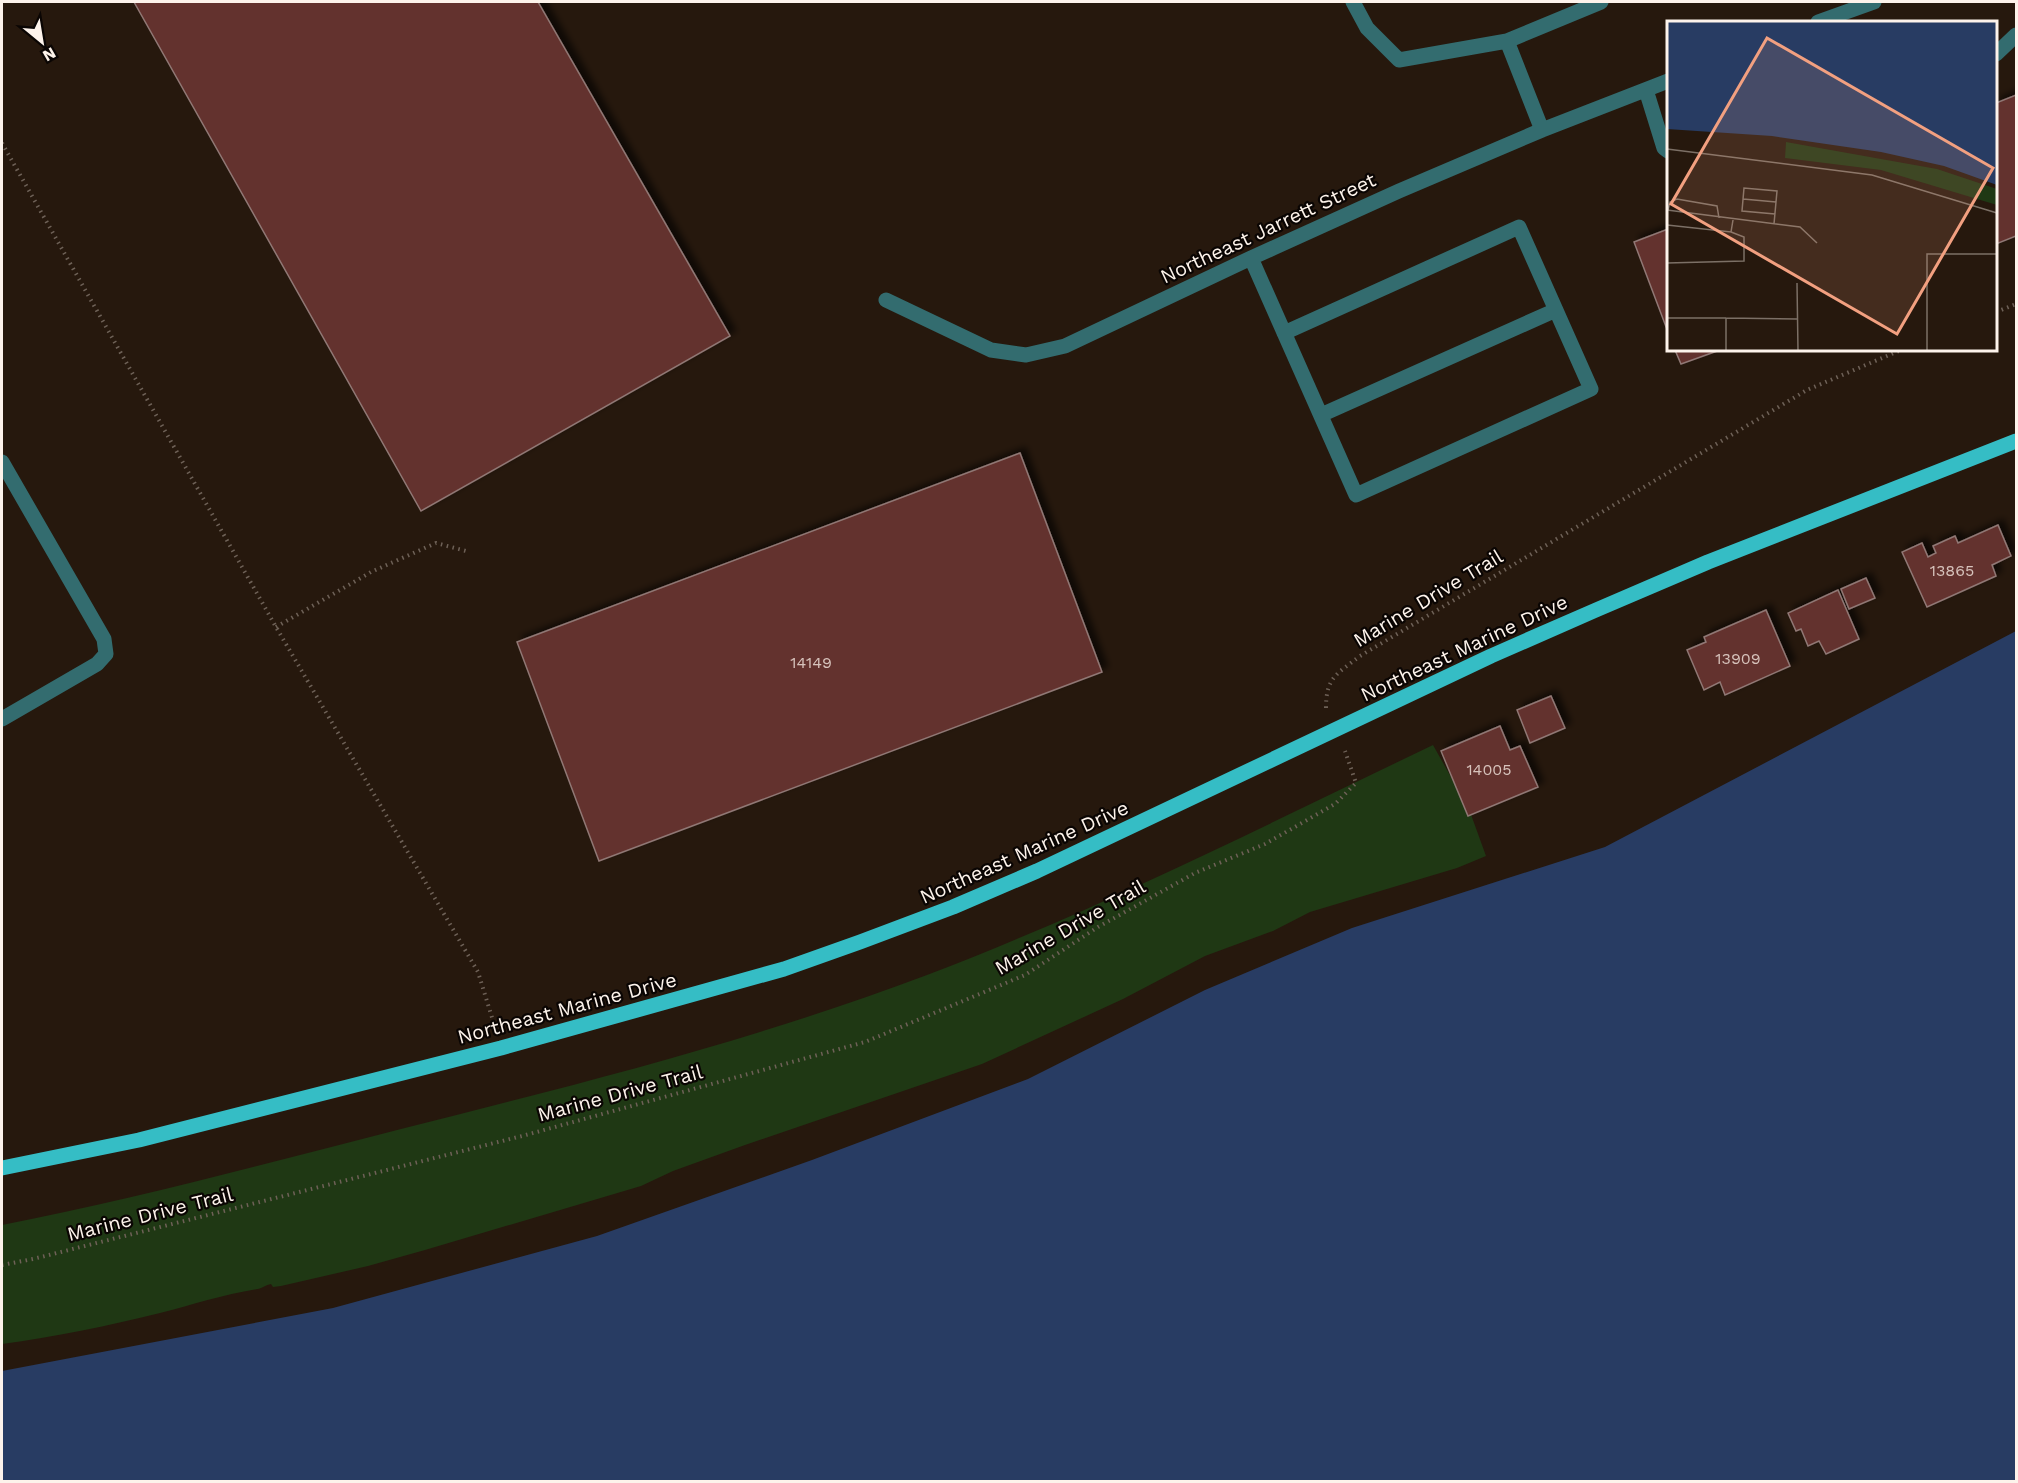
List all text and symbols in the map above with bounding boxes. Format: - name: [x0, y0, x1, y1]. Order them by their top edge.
- north arrow: [12, 12, 72, 72]
- inset map: [1667, 21, 1997, 351]
- text: N: [39, 43, 59, 66]
- street label: Northeast Jarrett Street: [1156, 167, 1380, 289]
- street label: Marine Drive Trail: [1349, 544, 1507, 652]
- house number: 13865: [1930, 561, 1974, 580]
- street label: Northeast Marine Drive: [1357, 589, 1571, 707]
- house number: 13909: [1715, 649, 1761, 668]
- house number: 14149: [790, 653, 832, 672]
- house number: 14005: [1466, 760, 1512, 779]
- street label: Northeast Marine Drive: [916, 795, 1132, 909]
- street label: Marine Drive Trail: [990, 874, 1150, 980]
- street label: Northeast Marine Drive: [455, 967, 679, 1049]
- street label: Marine Drive Trail: [535, 1059, 705, 1127]
- street label: Marine Drive Trail: [65, 1182, 235, 1246]

